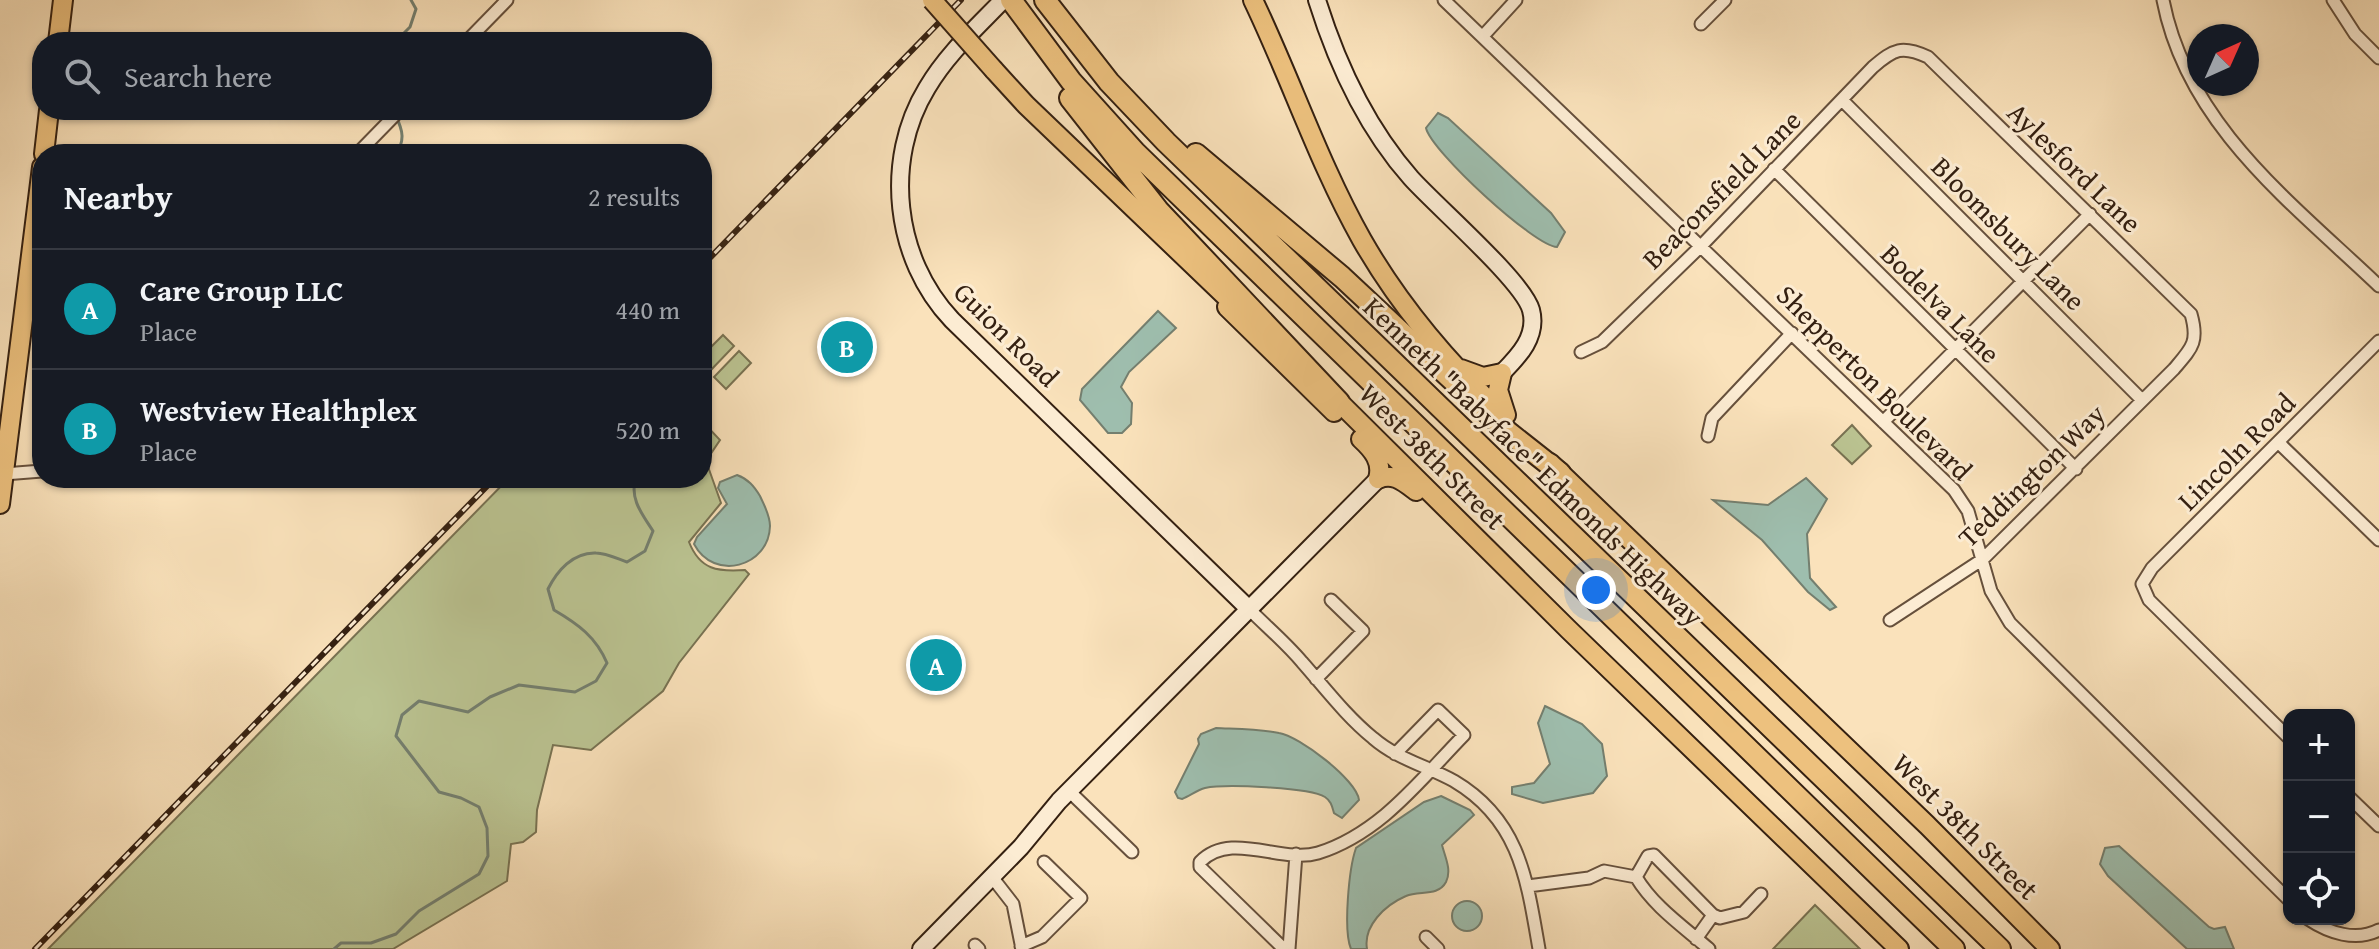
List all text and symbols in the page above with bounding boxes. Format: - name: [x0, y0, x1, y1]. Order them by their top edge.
- north arrow: [2187, 24, 2259, 96]
- search box: [32, 32, 712, 120]
- icon: search: [60, 54, 104, 98]
- text: Search here: [124, 54, 272, 98]
- street label: Aylesford Lane: [1999, 92, 2151, 242]
- street label: Beaconsfield Lane: [1632, 100, 1810, 278]
- street label: Bloomsbury Lane: [1923, 147, 2095, 319]
- text: Nearby: [64, 172, 173, 221]
- text: 2 results: [588, 177, 680, 216]
- street label: Bodelva Lane: [1872, 234, 2010, 372]
- text: Care Group LLC: [140, 268, 344, 312]
- street label: Guion Road: [945, 272, 1069, 396]
- street label: Shepperton Boulevard: [1768, 275, 1982, 489]
- street label: Kenneth "Babyface" Edmonds Highway: [1355, 287, 1713, 635]
- text: A: [82, 290, 98, 329]
- text: 440 m: [615, 290, 680, 329]
- text: Place: [140, 312, 197, 351]
- pin: B: [821, 317, 873, 377]
- street label: West 38th Street: [1350, 373, 1516, 539]
- street label: Lincoln Road: [2168, 383, 2304, 519]
- text: Westview Healthplex: [140, 388, 417, 432]
- street label: Teddington Way: [1948, 394, 2114, 556]
- text: B: [82, 410, 98, 449]
- text: 520 m: [615, 410, 680, 449]
- text: Place: [140, 432, 197, 471]
- your location: [1576, 570, 1616, 610]
- pin: A: [910, 635, 962, 695]
- map controls: [2283, 709, 2355, 925]
- button: +: [2283, 709, 2355, 781]
- street label: West 38th Street: [1883, 743, 2049, 909]
- button: −: [2283, 781, 2355, 853]
- button: locate: [2283, 853, 2355, 925]

